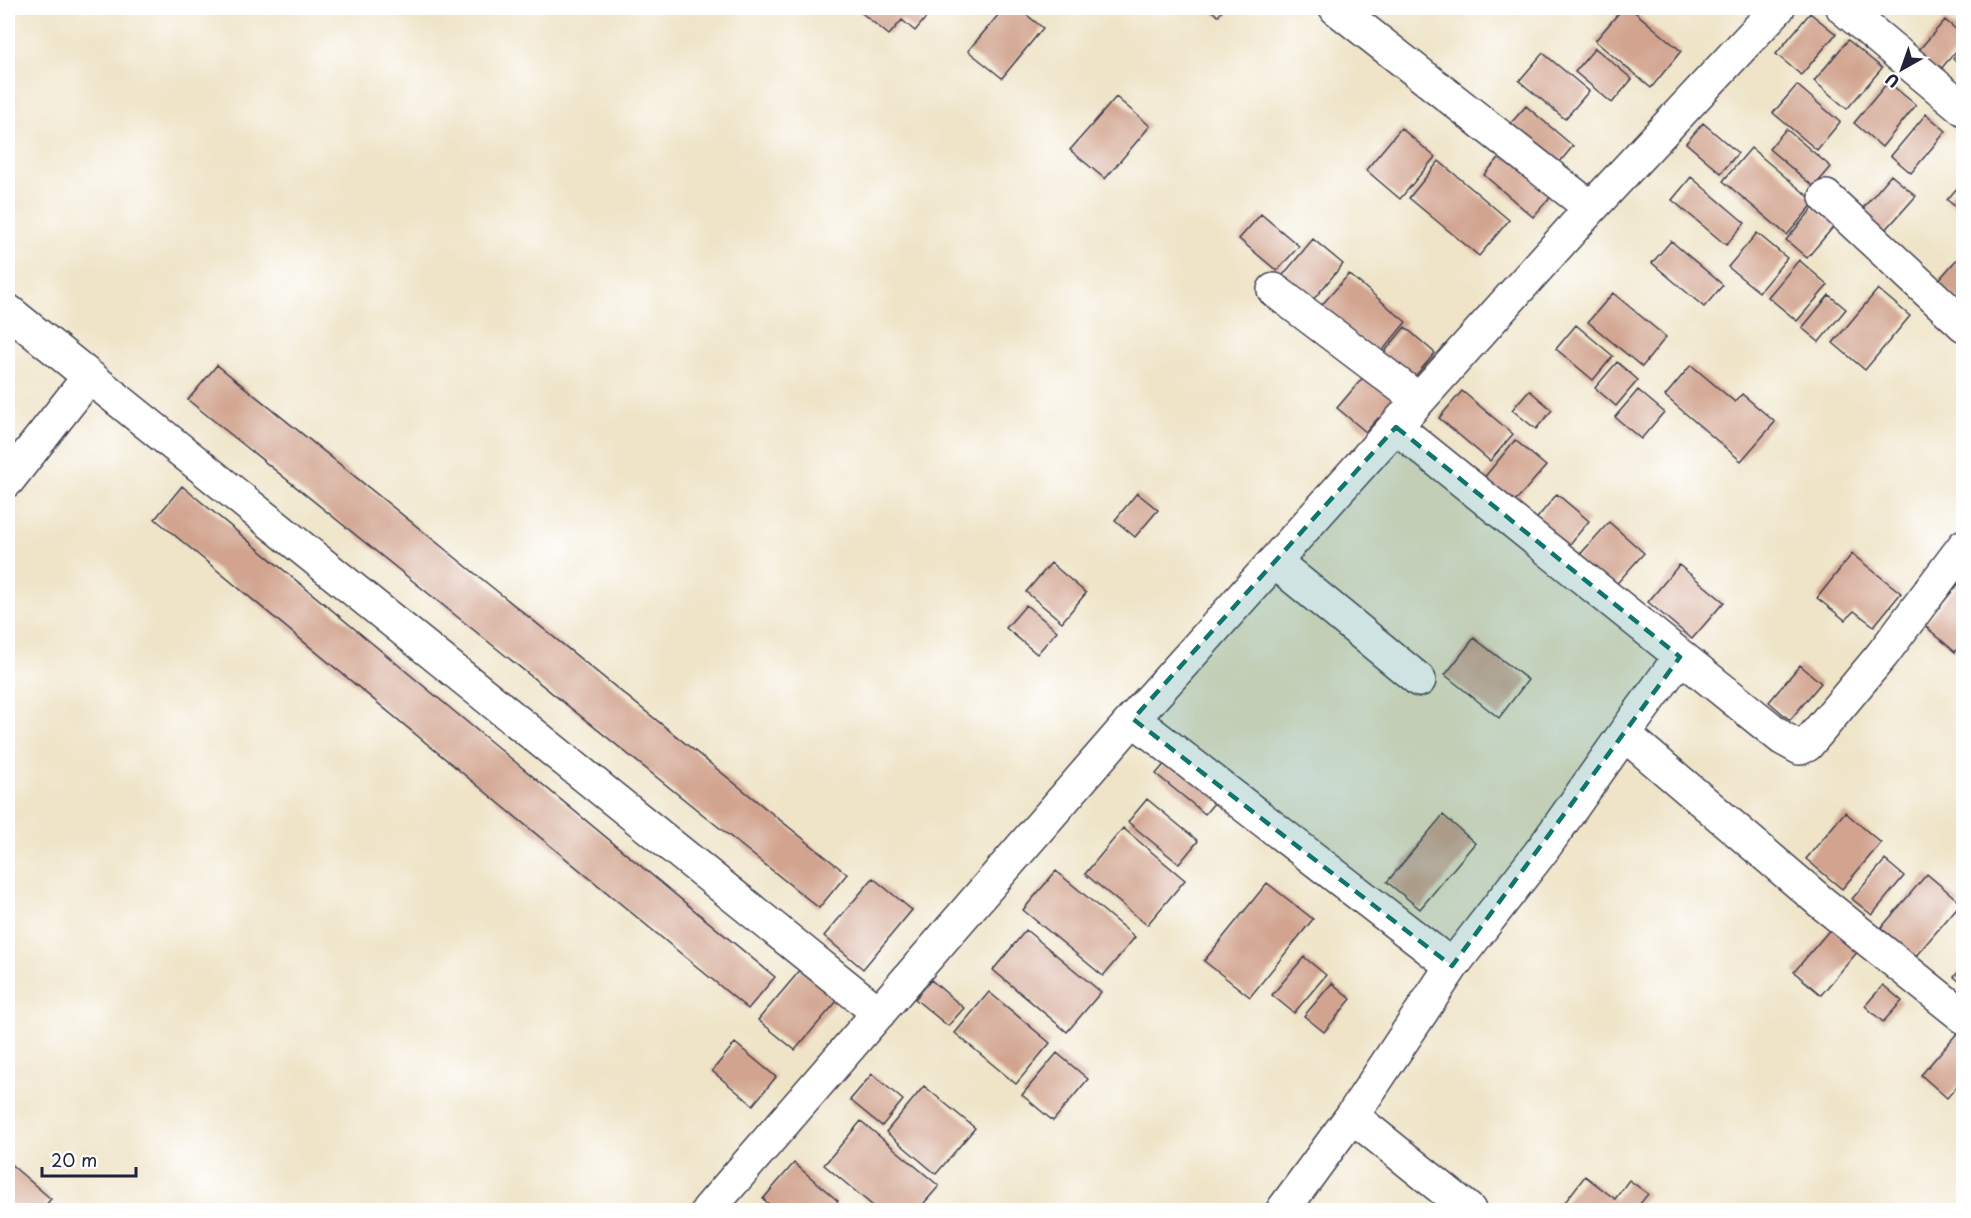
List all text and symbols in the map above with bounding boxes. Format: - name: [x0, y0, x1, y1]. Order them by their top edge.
- north arrow: [1872, 39, 1932, 99]
- text: U: [1879, 68, 1904, 94]
- scale bar: [42, 1140, 136, 1178]
- text: 20 m: [51, 1146, 97, 1173]

